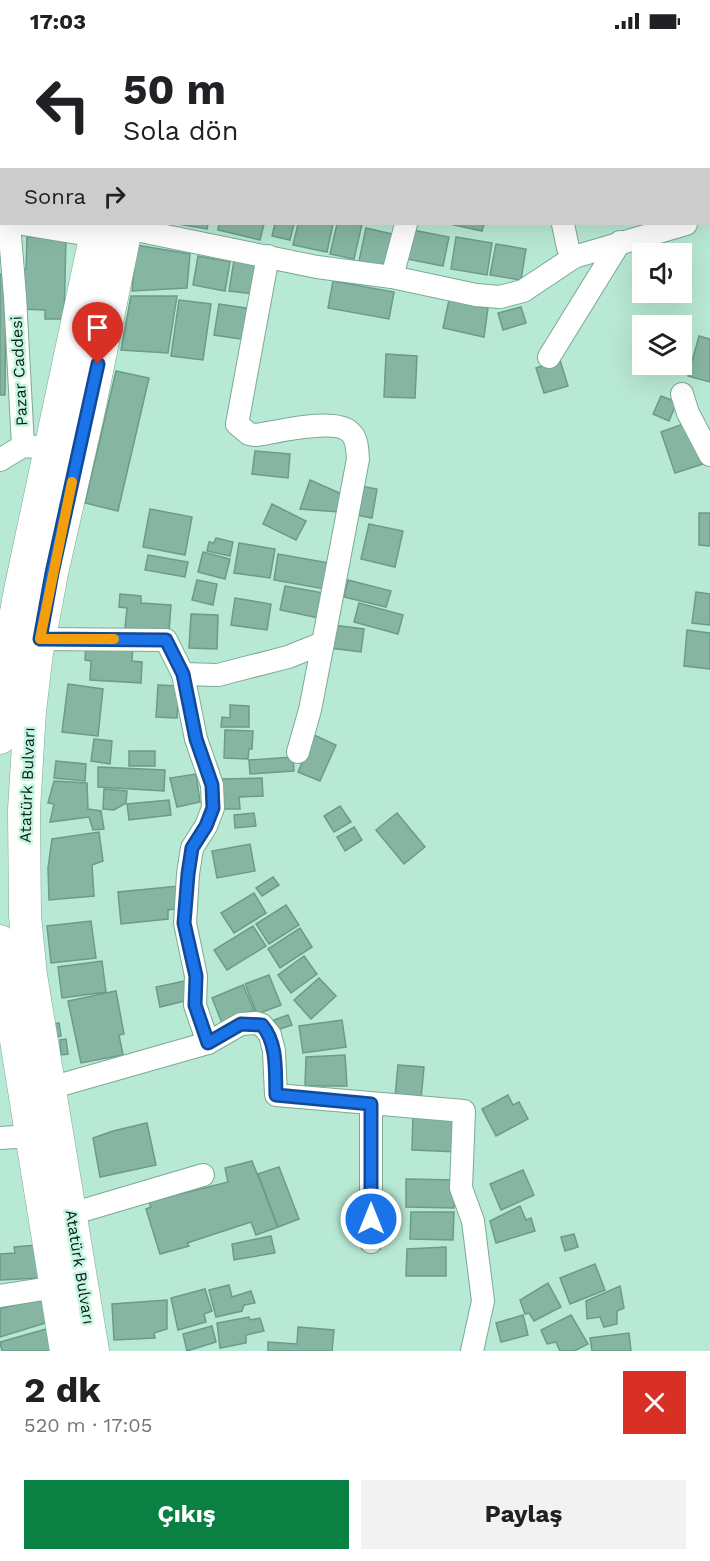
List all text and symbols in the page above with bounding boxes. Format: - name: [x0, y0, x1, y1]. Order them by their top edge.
- text: 17:03: [30, 9, 86, 34]
- text: 50 m: [123, 65, 226, 114]
- icon: left: [24, 66, 102, 144]
- text: Sola dön: [123, 115, 238, 147]
- icon: right: [98, 180, 131, 213]
- text: Sonra: [24, 184, 86, 209]
- map controls: [632, 243, 692, 375]
- button: sound: [632, 243, 692, 303]
- pin: [72, 302, 123, 364]
- icon: arrive: [81, 311, 114, 344]
- button: layers: [632, 315, 692, 375]
- street label: Pazar Caddesi: [7, 316, 31, 426]
- street label: Atatürk Bulvarı: [15, 727, 39, 843]
- position arrow: [339, 1187, 403, 1251]
- street label: Atatürk Bulvarı: [62, 1208, 98, 1326]
- text: 2 dk: [24, 1369, 101, 1411]
- button: close: [623, 1371, 686, 1434]
- text: 520 m · 17:05: [24, 1413, 152, 1437]
- button: Çıkış: [24, 1480, 349, 1549]
- button: Paylaş: [361, 1480, 686, 1549]

